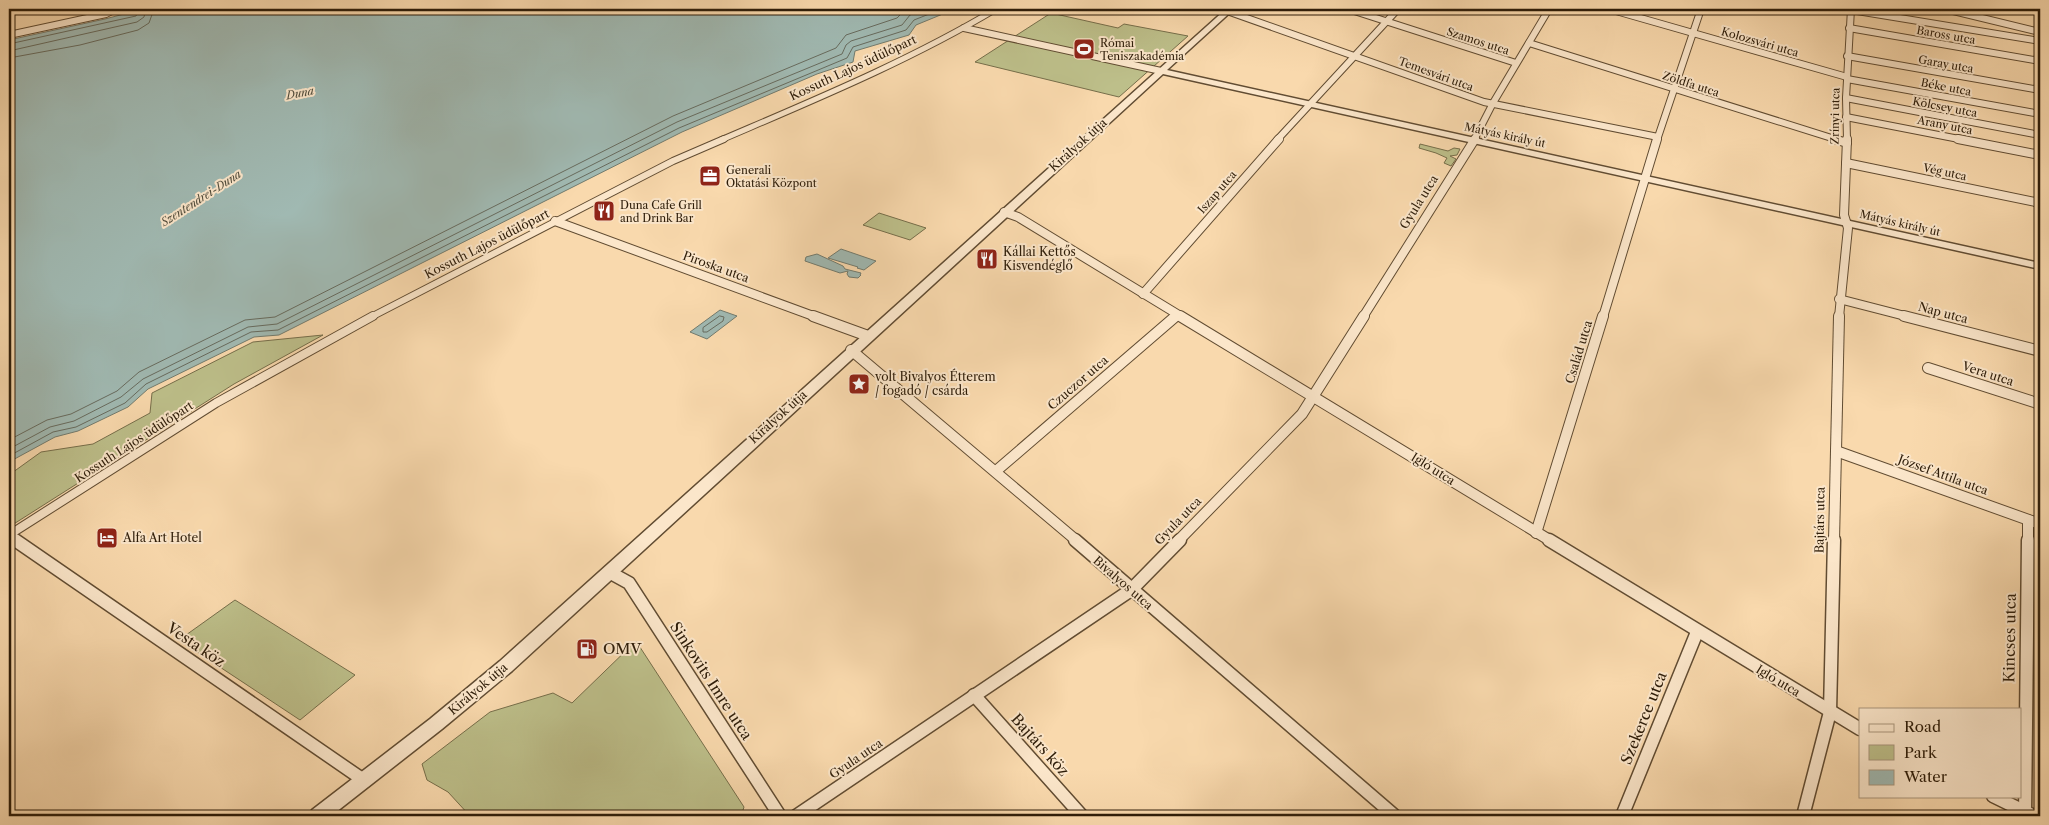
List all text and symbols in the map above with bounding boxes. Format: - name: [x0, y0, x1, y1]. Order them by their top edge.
- street label: Baross utca: [1915, 23, 1977, 47]
- street label: Szamos utca: [1445, 24, 1511, 58]
- street label: Kolozsvári utca: [1720, 24, 1801, 60]
- street label: Kossuth Lajos üdülőpart: [787, 31, 919, 104]
- place label: Római Teniszakadémia: [1100, 36, 1184, 63]
- sports icon: Római Teniszakadémia: [1072, 37, 1096, 61]
- street label: Garay utca: [1917, 52, 1975, 76]
- street label: Temesvári utca: [1396, 54, 1476, 94]
- street label: Zöldfa utca: [1661, 68, 1721, 100]
- street label: Béke utca: [1920, 75, 1973, 99]
- water label: Duna: [284, 83, 315, 103]
- street label: Zrínyi utca: [1828, 87, 1842, 144]
- street label: Kölcsey utca: [1911, 94, 1979, 120]
- street label: Arany utca: [1915, 113, 1974, 137]
- street label: Királyok útja: [1046, 114, 1110, 174]
- street label: Mátyás király út: [1463, 120, 1547, 150]
- street label: Vég utca: [1921, 160, 1968, 183]
- place label: Generali Oktatási Központ: [726, 163, 817, 190]
- office icon: Generali Oktatási Központ: [698, 164, 722, 188]
- water label: Szentendrei-Duna: [158, 167, 244, 230]
- street label: Iszap utca: [1195, 168, 1240, 216]
- street label: Gyula utca: [1396, 171, 1441, 232]
- place label: Duna Cafe Grill and Drink Bar: [620, 198, 702, 225]
- restaurant icon: Duna Cafe Grill and Drink Bar: [592, 199, 616, 223]
- street label: Kossuth Lajos üdülőpart: [422, 205, 552, 282]
- street label: Mátyás király út: [1858, 207, 1942, 239]
- place label: Kállai Kettős Kisvendéglő: [1003, 244, 1076, 273]
- restaurant icon: Kállai Kettős Kisvendéglő: [975, 247, 999, 271]
- street label: Piroska utca: [681, 248, 752, 286]
- street label: Nap utca: [1917, 299, 1970, 327]
- street label: Család utca: [1562, 318, 1595, 385]
- street label: Czuczor utca: [1044, 352, 1111, 413]
- street label: Vera utca: [1960, 358, 2016, 389]
- place label: volt Bivalyos Étterem / fogadó / csárda: [874, 368, 996, 398]
- place icon: volt Bivalyos Étterem / fogadó / csárda: [847, 372, 871, 396]
- street label: Királyok útja: [746, 386, 810, 446]
- street label: Kossuth Lajos üdülőpart: [72, 397, 196, 485]
- street label: Igló utca: [1408, 449, 1459, 488]
- street label: József Attila utca: [1894, 451, 1991, 498]
- street label: Bajtárs utca: [1811, 486, 1828, 553]
- street label: Gyula utca: [1151, 493, 1205, 548]
- hotel icon: Alfa Art Hotel: [95, 526, 119, 550]
- place label: Alfa Art Hotel: [122, 530, 202, 545]
- street label: Bivalyos utca: [1090, 553, 1157, 613]
- street label: Kincses utca: [1999, 593, 2020, 683]
- street label: Vesta köz: [163, 618, 229, 671]
- street label: Sinkovits Imre utca: [666, 618, 757, 743]
- fuel station icon: OMV: [575, 637, 599, 661]
- place label: OMV: [603, 639, 642, 658]
- street label: Királyok útja: [445, 659, 511, 718]
- street label: Igló utca: [1753, 662, 1804, 700]
- street label: Szekerce utca: [1616, 669, 1671, 767]
- legend: [1859, 708, 2022, 798]
- street label: Bajtárs köz: [1007, 709, 1074, 780]
- text: Road: [1904, 717, 1941, 736]
- street label: Gyula utca: [826, 735, 886, 782]
- text: Park: [1904, 743, 1938, 762]
- text: Water: [1903, 767, 1948, 786]

